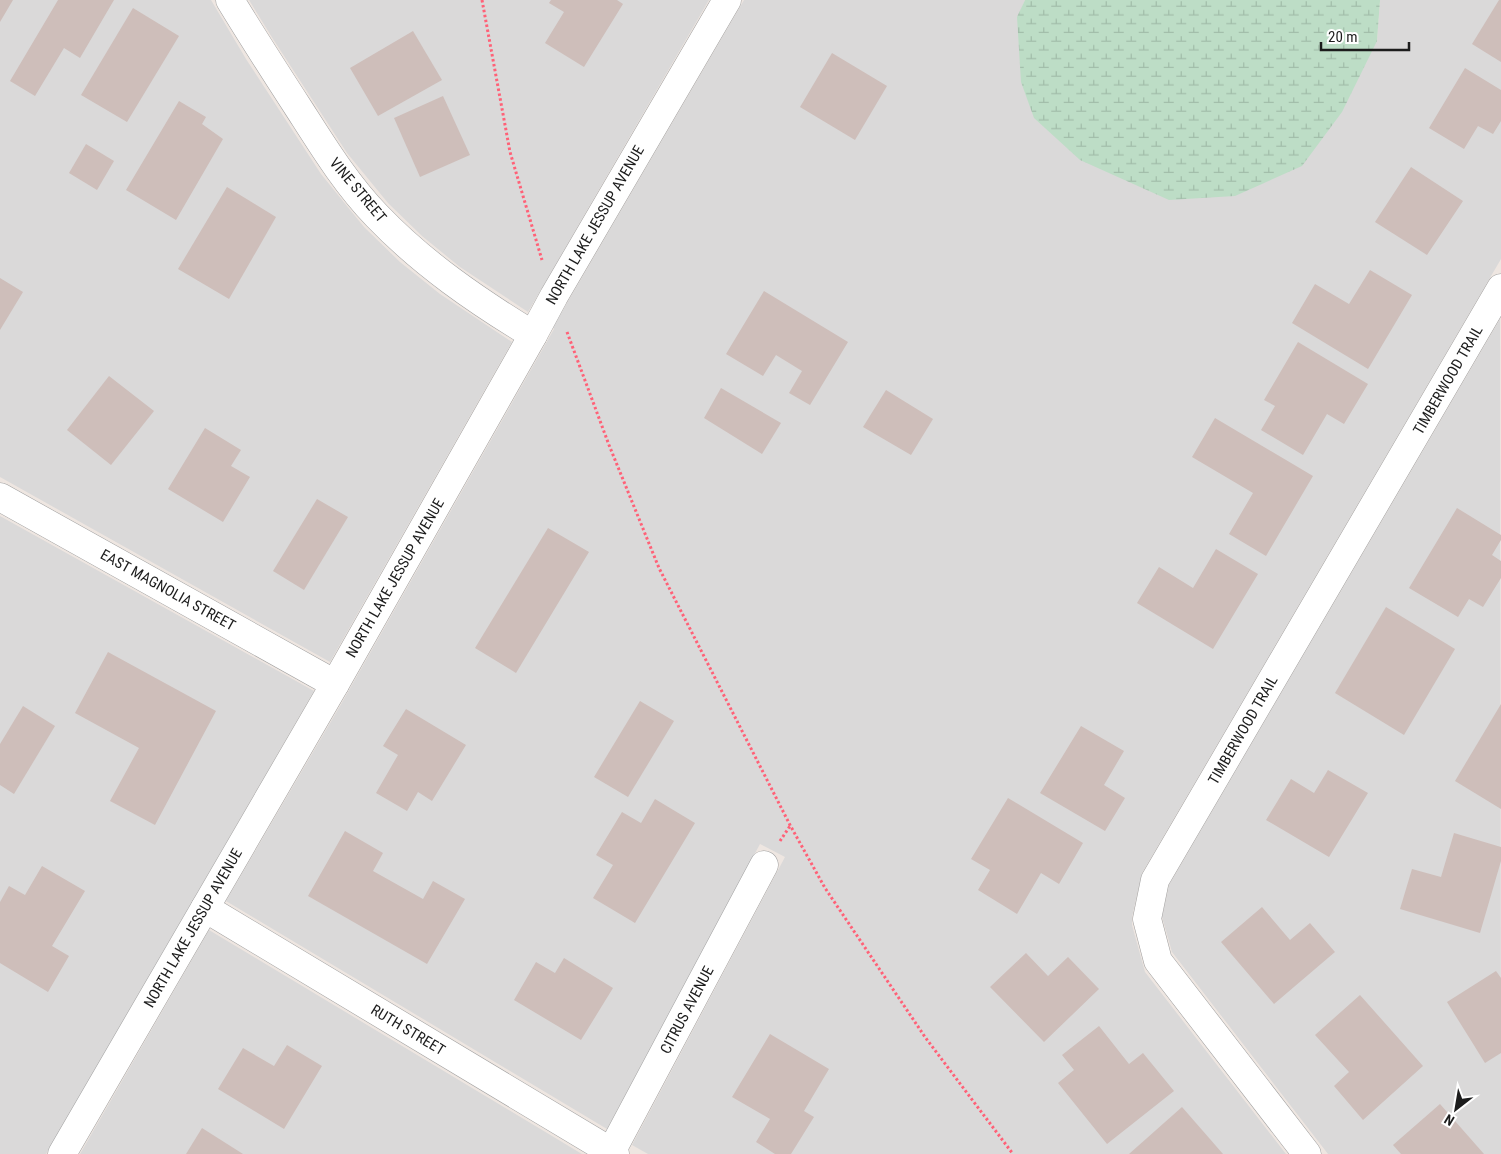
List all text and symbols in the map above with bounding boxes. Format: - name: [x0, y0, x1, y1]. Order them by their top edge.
- scale bar: [1321, 20, 1408, 52]
- text: 20 m: [1328, 28, 1358, 46]
- street label: NORTH LAKE JESSUP AVENUE: [542, 142, 648, 308]
- street label: VINE STREET: [326, 154, 390, 226]
- street label: TIMBERWOOD TRAIL: [1409, 322, 1487, 438]
- street label: NORTH LAKE JESSUP AVENUE: [342, 495, 448, 661]
- street label: EAST MAGNOLIA STREET: [97, 545, 239, 635]
- street label: TIMBERWOOD TRAIL: [1204, 672, 1282, 788]
- street label: NORTH LAKE JESSUP AVENUE: [140, 845, 246, 1011]
- street label: CITRUS AVENUE: [656, 963, 718, 1057]
- street label: RUTH STREET: [368, 1001, 449, 1059]
- north arrow: [1431, 1084, 1481, 1134]
- text: N: [1442, 1111, 1457, 1129]

